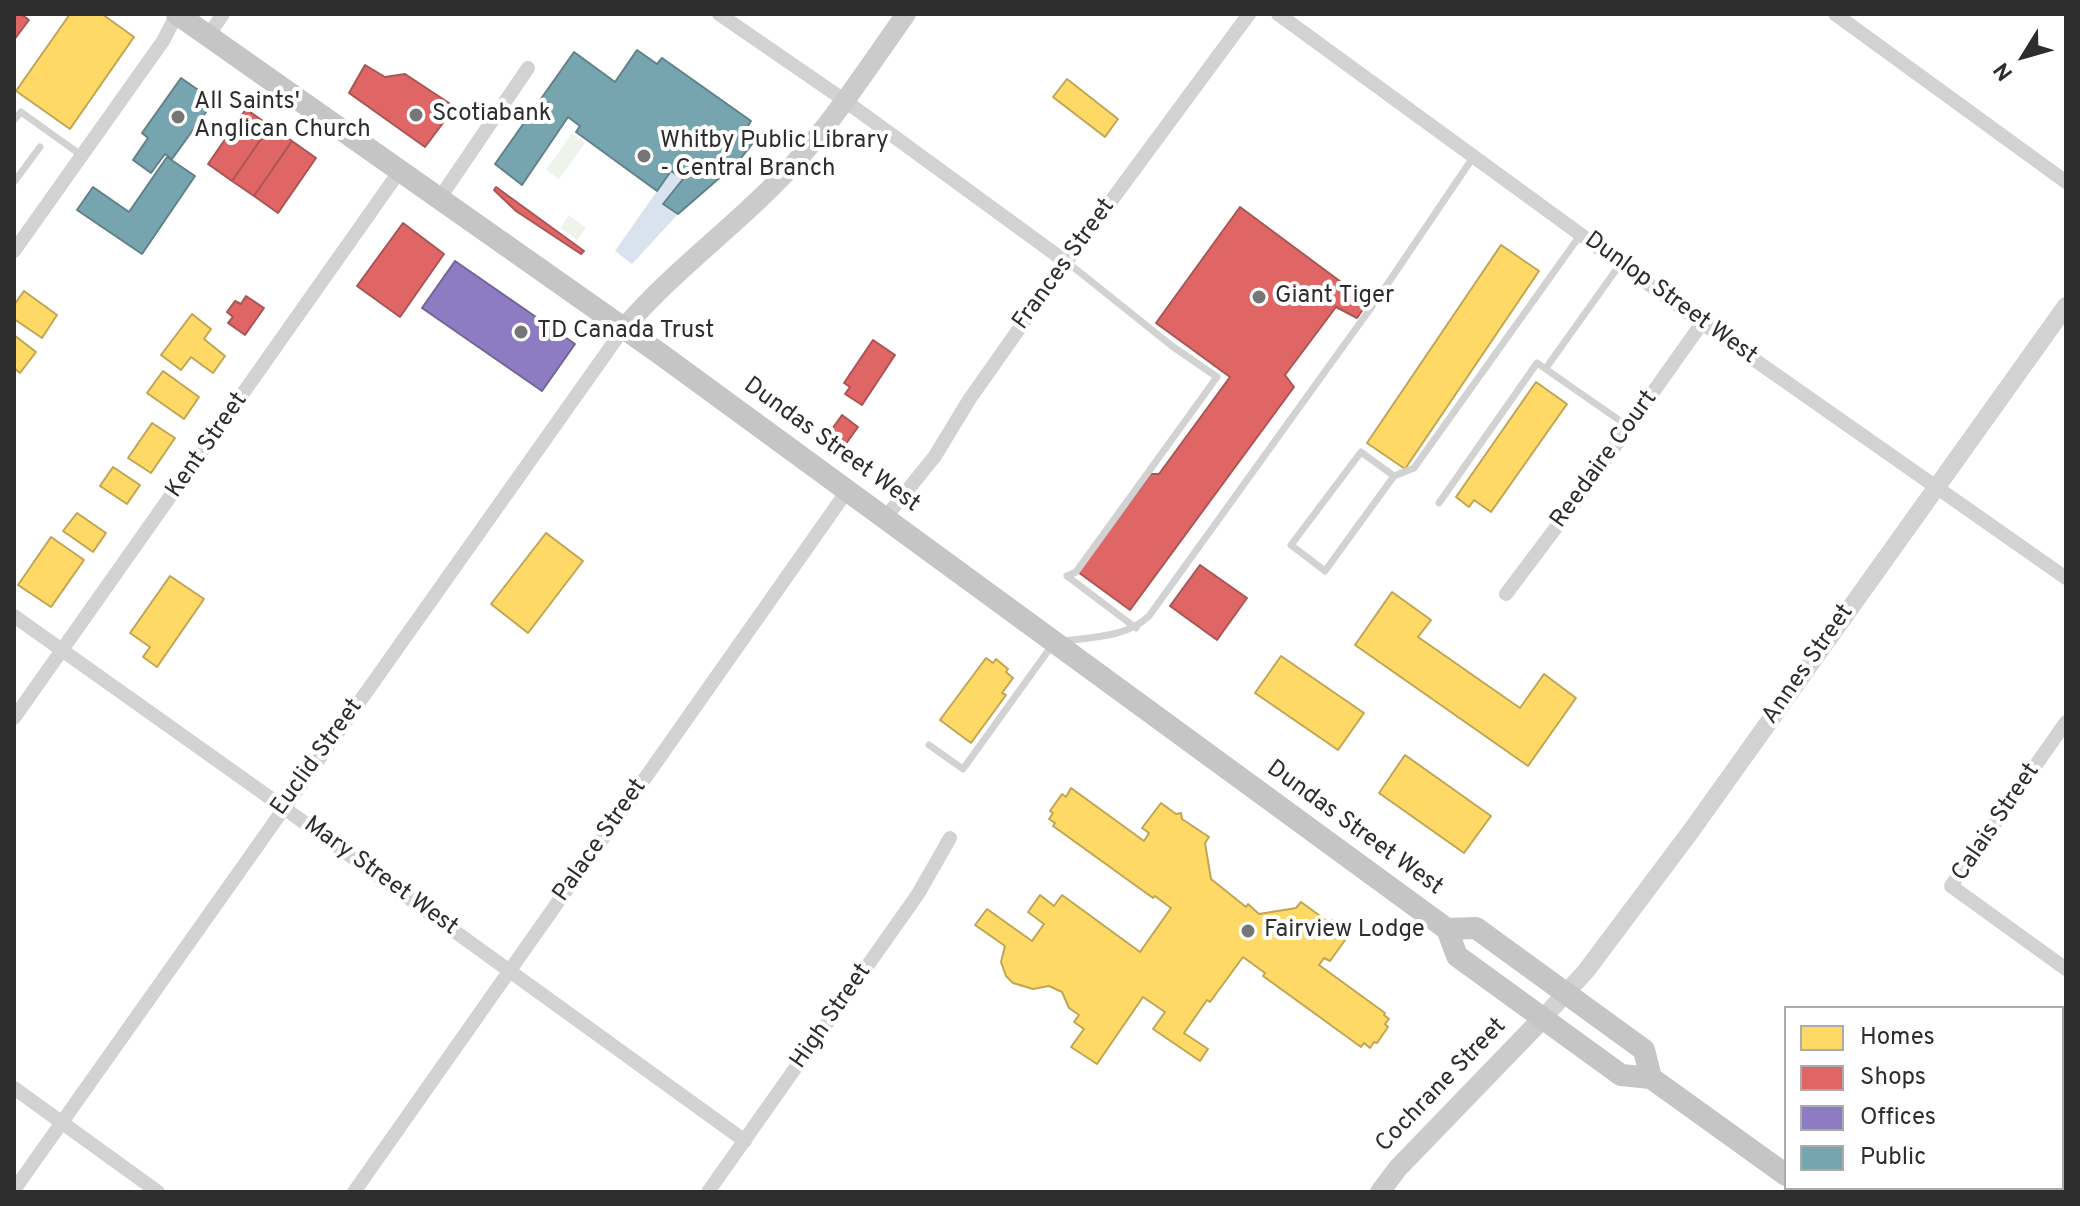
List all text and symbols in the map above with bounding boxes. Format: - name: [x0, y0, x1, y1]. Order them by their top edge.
- north arrow: [1984, 16, 2064, 96]
- text: N: [1989, 56, 2020, 85]
- place label: All Saints' Anglican Church: [194, 89, 371, 145]
- place label: Scotiabank: [432, 101, 552, 129]
- marker: Scotiabank: [407, 106, 425, 124]
- marker: All Saints' Anglican Church: [169, 108, 187, 126]
- place label: Whitby Public Library - Central Branch: [660, 128, 889, 184]
- marker: Whitby Public Library - Central Branch: [635, 147, 653, 165]
- street label: Frances Street: [1008, 194, 1122, 336]
- street label: Dunlop Street West: [1578, 227, 1762, 371]
- place label: Giant Tiger: [1275, 283, 1394, 311]
- marker: Giant Tiger: [1250, 288, 1268, 306]
- place label: TD Canada Trust: [537, 318, 714, 346]
- marker: TD Canada Trust: [512, 323, 530, 341]
- street label: Dundas Street West: [737, 372, 925, 520]
- street label: Reedaire Court: [1545, 386, 1665, 534]
- street label: Kent Street: [161, 388, 255, 504]
- street label: Annes Street: [1757, 600, 1861, 730]
- street label: Euclid Street: [266, 694, 370, 822]
- street label: Dundas Street West: [1260, 755, 1448, 903]
- street label: Calais Street: [1947, 759, 2047, 887]
- street label: Palace Street: [548, 774, 654, 908]
- street label: Mary Street West: [297, 811, 463, 943]
- place label: Fairview Lodge: [1264, 917, 1425, 945]
- marker: Fairview Lodge: [1239, 922, 1257, 940]
- street label: High Street: [785, 959, 879, 1075]
- legend: [1784, 1006, 2064, 1190]
- street label: Cochrane Street: [1371, 1013, 1513, 1159]
- text: Homes: [1860, 1023, 1935, 1053]
- text: Shops: [1860, 1063, 1926, 1093]
- text: Offices: [1860, 1103, 1936, 1133]
- text: Public: [1860, 1143, 1926, 1173]

